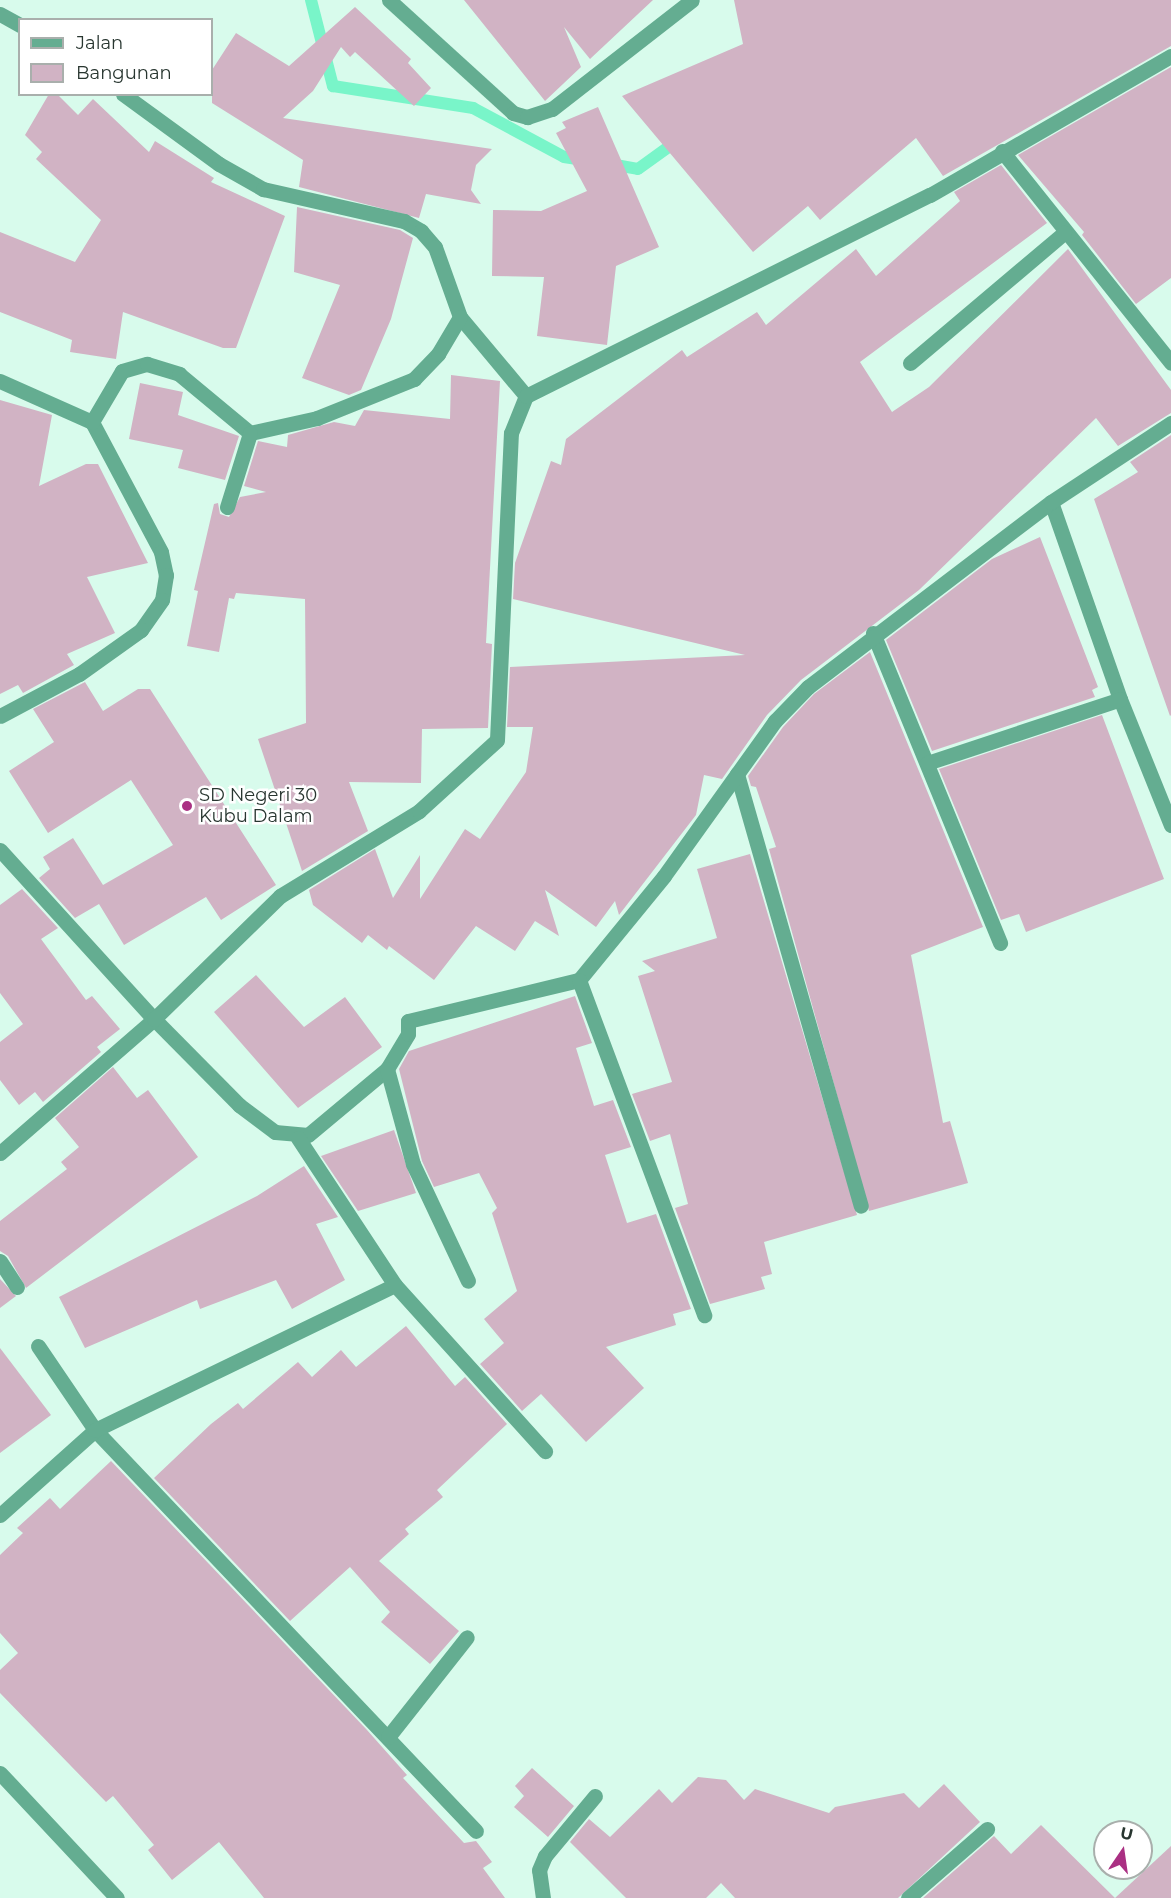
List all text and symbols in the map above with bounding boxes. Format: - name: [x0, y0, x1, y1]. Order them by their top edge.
- legend: [18, 18, 213, 96]
- text: Jalan: [76, 32, 123, 54]
- text: Bangunan: [76, 62, 172, 84]
- place label: SD Negeri 30 Kubu Dalam: [199, 785, 317, 828]
- marker: SD Negeri 30 Kubu Dalam: [180, 799, 194, 813]
- north arrow: [1093, 1820, 1153, 1880]
- text: U: [1118, 1823, 1135, 1845]

